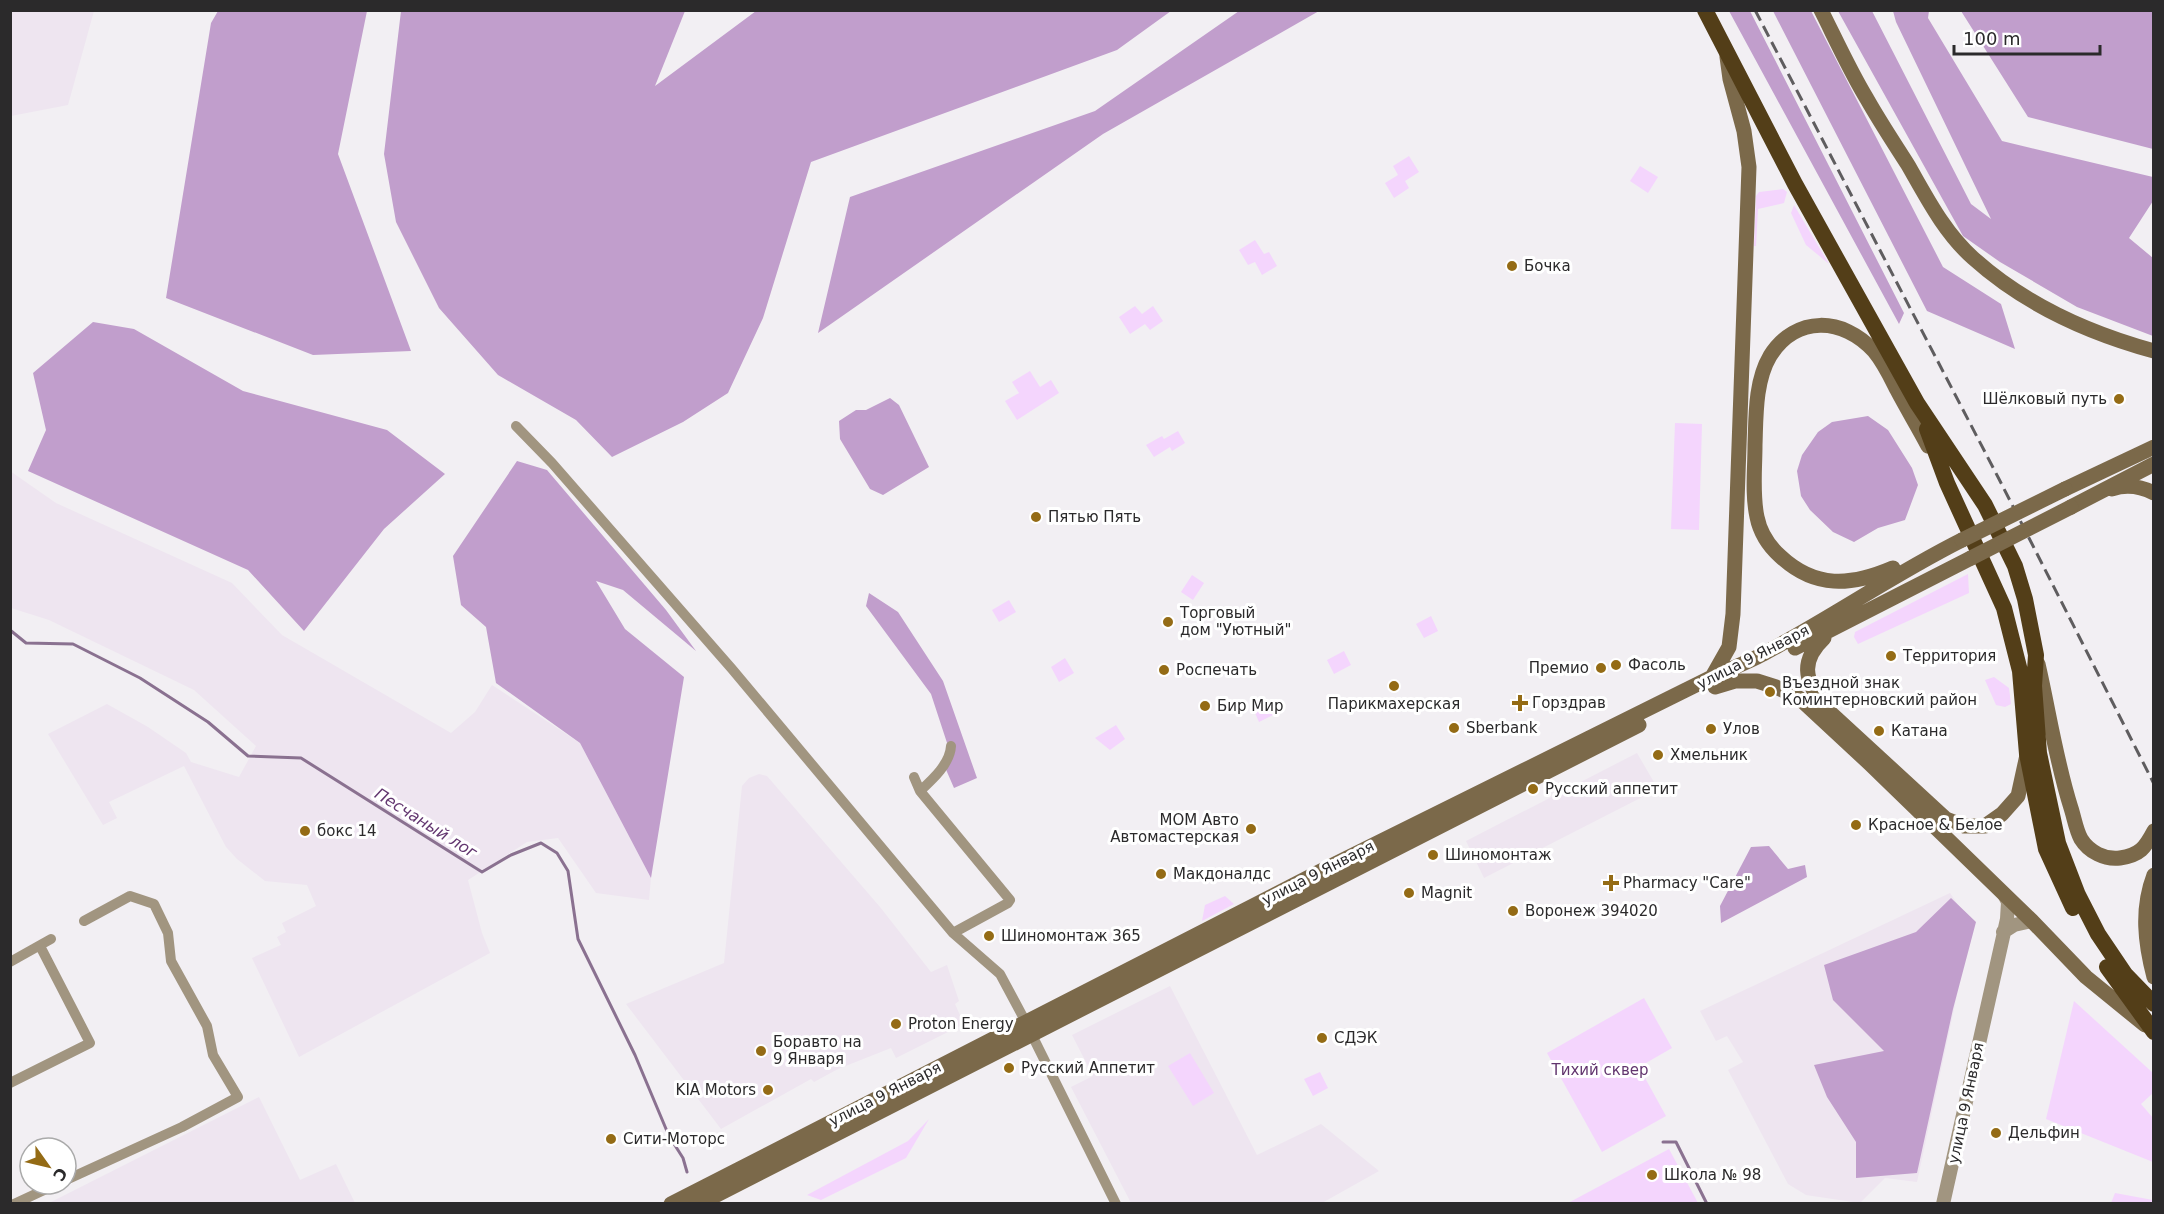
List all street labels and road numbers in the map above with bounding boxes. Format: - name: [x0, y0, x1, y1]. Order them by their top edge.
- street label: улица 9 Января: [1694, 621, 1812, 693]
- street label: улица 9 Января: [1259, 837, 1377, 909]
- street label: улица 9 Января: [1944, 1041, 1988, 1165]
- street label: улица 9 Января: [826, 1058, 944, 1130]

